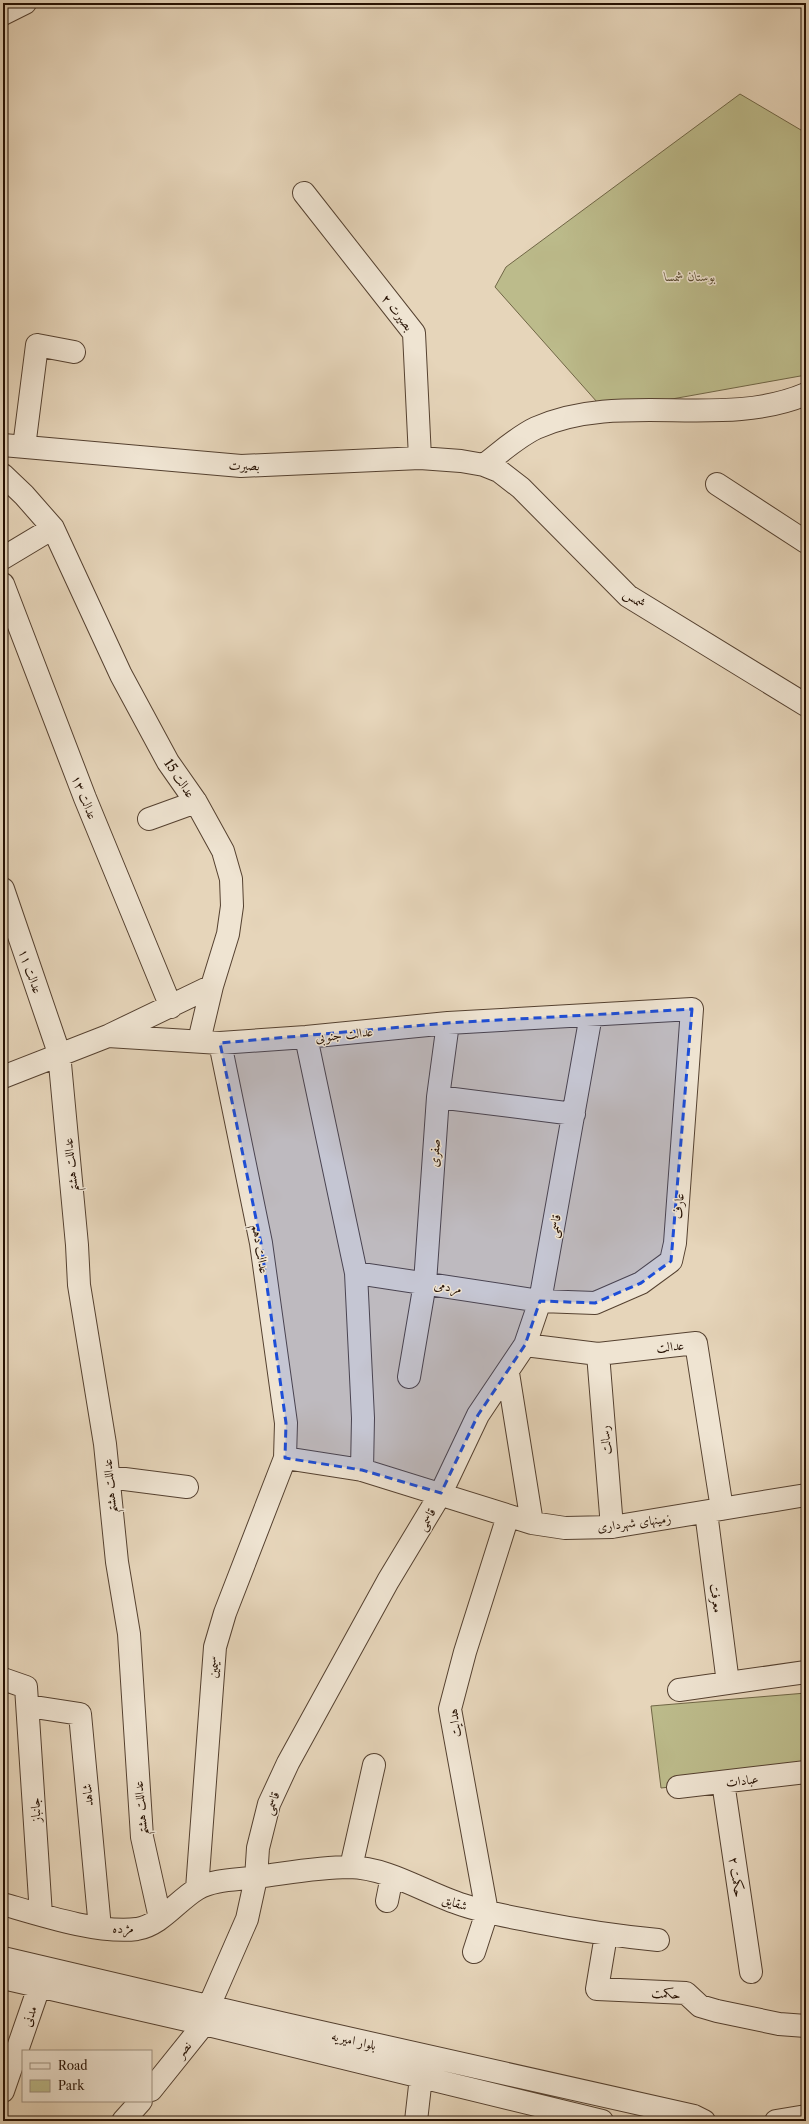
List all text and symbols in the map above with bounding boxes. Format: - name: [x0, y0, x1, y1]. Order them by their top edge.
- park label: بوستان شمسا: [664, 268, 716, 285]
- street label: بصیرت ۲: [378, 290, 417, 334]
- street label: بصیرت: [228, 457, 260, 474]
- street label: شمس: [620, 585, 649, 613]
- street label: عدالت 15: [161, 755, 199, 801]
- street label: عدالت ۱۳: [69, 772, 101, 822]
- street label: عدالت ۱۱: [16, 946, 46, 996]
- street label: عدالت جنوبی: [314, 1023, 374, 1047]
- street label: عداللت هشتم: [59, 1136, 87, 1193]
- street label: صفری: [425, 1138, 444, 1168]
- street label: عارف: [669, 1192, 688, 1220]
- street label: قاسمی: [544, 1213, 566, 1239]
- street label: عدالت دهم: [244, 1223, 273, 1276]
- street label: مردمی: [433, 1276, 463, 1298]
- street label: عدالت: [655, 1337, 685, 1355]
- street label: رسالت: [596, 1425, 615, 1455]
- street label: عداللت هشتم: [99, 1458, 125, 1514]
- street label: قاسمی: [413, 1505, 441, 1534]
- street label: زمینهای شهرداری: [596, 1510, 672, 1535]
- street label: معرفت: [706, 1582, 727, 1614]
- street label: سیمین: [204, 1655, 222, 1679]
- street label: هدایت: [444, 1708, 465, 1738]
- street label: عبادات: [725, 1770, 760, 1791]
- street label: عداللت هشتم: [130, 1780, 156, 1836]
- street label: شاهد: [78, 1783, 96, 1807]
- street label: قاسمی: [259, 1789, 284, 1817]
- street label: جانباز: [26, 1797, 45, 1825]
- street label: حکمت ۲: [726, 1856, 748, 1898]
- street label: شقایق: [440, 1890, 470, 1915]
- street label: مژده: [112, 1920, 134, 1938]
- street label: حکمت: [651, 1984, 681, 2002]
- street label: مدنی: [18, 2004, 41, 2029]
- street label: بلوار امیریه: [330, 2027, 378, 2054]
- street label: نصر: [170, 2038, 195, 2063]
- legend: [22, 2050, 152, 2102]
- text: Road: [58, 2058, 88, 2073]
- text: Park: [58, 2078, 85, 2093]

